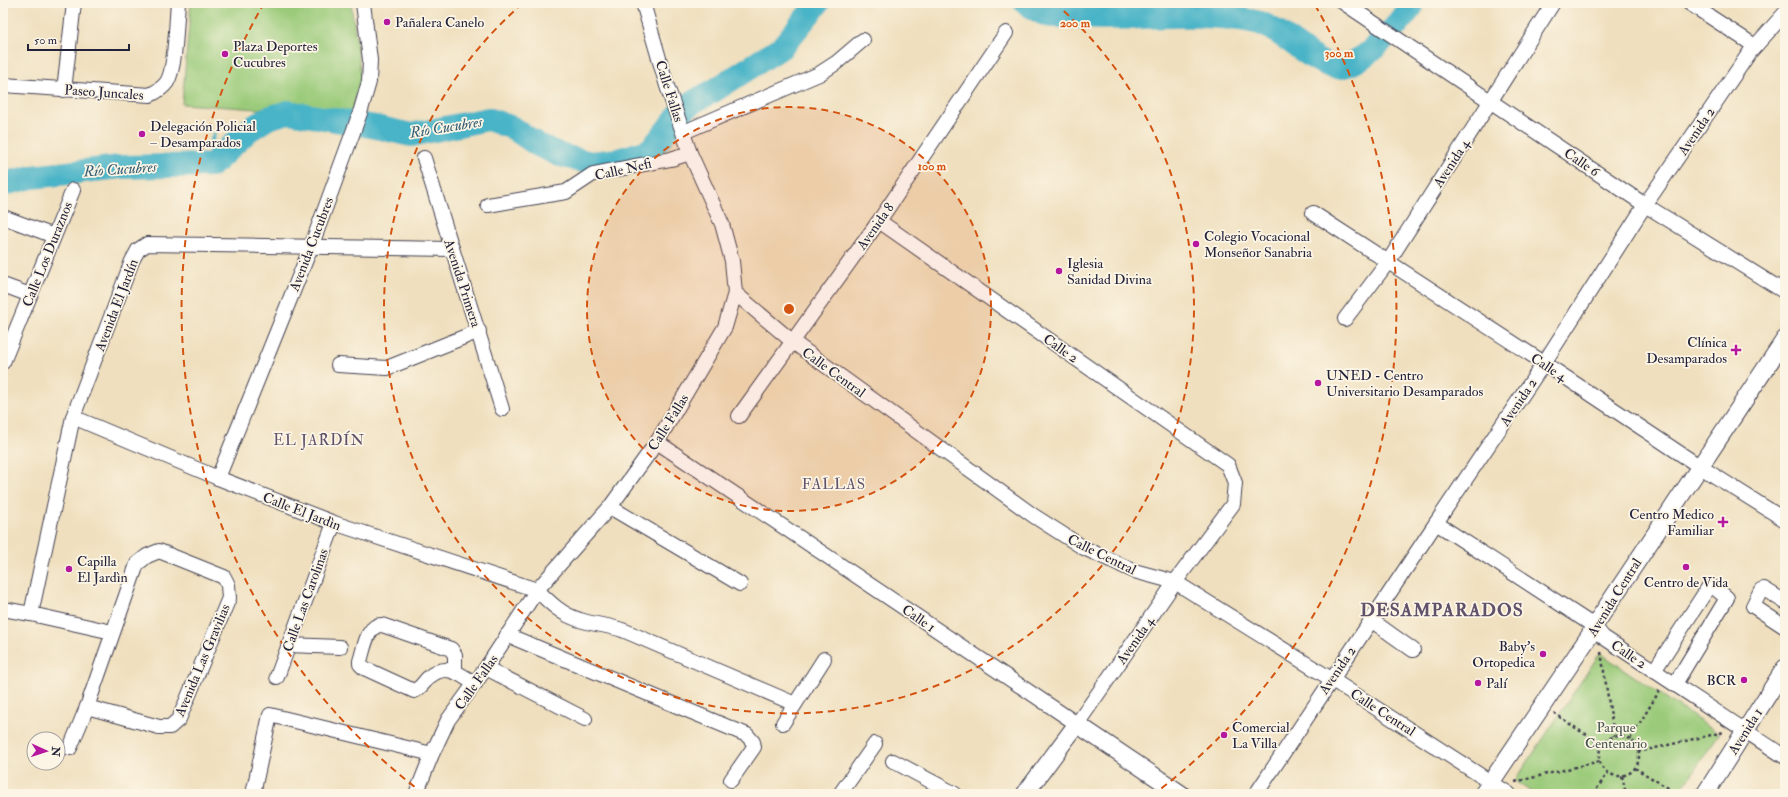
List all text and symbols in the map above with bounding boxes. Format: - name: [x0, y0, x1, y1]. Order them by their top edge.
- place label: Pañalera Canelo: [395, 14, 484, 31]
- text: 200 m: [1060, 16, 1091, 31]
- marker: Pañalera Canelo: [382, 17, 392, 27]
- scale bar: [28, 26, 129, 52]
- text: 50 m: [34, 33, 58, 48]
- place label: Plaza Deportes Cucubres: [233, 38, 318, 71]
- text: 300 m: [1325, 46, 1354, 61]
- marker: Plaza Deportes Cucubres: [220, 49, 230, 59]
- street label: Calle Fallas: [652, 58, 688, 124]
- street label: Paseo Juncales: [64, 81, 144, 104]
- street label: Avenida 2: [1674, 104, 1719, 159]
- water label: Río Cucubres: [408, 112, 484, 143]
- place label: Delegación Policial – Desamparados: [150, 118, 256, 152]
- marker: Delegación Policial – Desamparados: [137, 129, 147, 139]
- street label: Avenida 4: [1429, 135, 1474, 192]
- street label: Calle 6: [1561, 144, 1603, 181]
- street label: Calle Nefi: [593, 155, 653, 184]
- water label: Río Cucubres: [82, 157, 158, 182]
- text: 100 m: [918, 159, 947, 174]
- street label: Avenida Cucubres: [285, 194, 337, 295]
- street label: Calle Los Duraznos: [19, 199, 76, 309]
- street label: Avenida 8: [853, 199, 898, 254]
- place label: Colegio Vocacional Monseñor Sanabria: [1204, 228, 1312, 261]
- street label: Avenida Primera: [440, 236, 485, 329]
- marker: Colegio Vocacional Monseñor Sanabria: [1191, 239, 1201, 249]
- place label: Iglesia Sanidad Divina: [1067, 255, 1152, 288]
- street label: Avenida El Jardín: [91, 257, 142, 355]
- marker: Iglesia Sanidad Divina: [1054, 266, 1064, 276]
- centre of rings: [782, 302, 796, 316]
- street label: Calle 2: [1040, 330, 1082, 367]
- place label: Clínica Desamparados: [1646, 334, 1727, 368]
- street label: Calle Central: [799, 344, 869, 401]
- marker: Clínica Desamparados: [1730, 344, 1742, 356]
- street label: Calle 4: [1528, 350, 1571, 386]
- place label: UNED - Centro Universitario Desamparados: [1326, 367, 1484, 401]
- street label: Avenida 2: [1496, 375, 1541, 430]
- marker: UNED - Centro Universitario Desamparados: [1313, 378, 1323, 388]
- street label: Calle Fallas: [644, 391, 693, 454]
- district label: EL JARDÍN: [273, 430, 365, 451]
- district label: FALLAS: [802, 475, 866, 494]
- street label: Calle El Jardìn: [260, 489, 343, 534]
- place label: Centro Medico Familiar: [1629, 506, 1715, 539]
- marker: Centro Medico Familiar: [1717, 516, 1729, 528]
- street label: Calle Central: [1065, 531, 1139, 579]
- street label: Calle Las Carolinas: [279, 546, 332, 654]
- place label: Capilla El Jardìn: [77, 553, 128, 586]
- street label: Avenida Central: [1583, 555, 1645, 640]
- marker: Centro de Vida: [1681, 562, 1691, 572]
- marker: Capilla El Jardìn: [64, 564, 74, 574]
- place label: Centro de Vida: [1644, 574, 1728, 591]
- district label: DESAMPARADOS: [1360, 599, 1524, 622]
- street label: Avenida Las Gravilias: [171, 601, 234, 720]
- street label: Calle 1: [899, 601, 939, 636]
- street label: Avenida 4: [1112, 612, 1159, 668]
- street label: Calle 2: [1608, 636, 1650, 672]
- place label: Baby's Ortopedica: [1472, 638, 1535, 672]
- street label: Avenida 2: [1315, 643, 1360, 698]
- marker: Baby's Ortopedica: [1538, 649, 1548, 659]
- street label: Calle Fallas: [451, 651, 502, 713]
- place label: BCR: [1707, 672, 1737, 689]
- place label: Palí: [1486, 675, 1508, 692]
- marker: BCR: [1739, 675, 1749, 685]
- marker: Palí: [1473, 678, 1483, 688]
- street label: Calle Central: [1347, 685, 1419, 740]
- street label: Avenida 1: [1724, 705, 1766, 759]
- place label: Comercial La Villa: [1232, 719, 1290, 752]
- park label: Parque Centenario: [1585, 719, 1647, 752]
- marker: Comercial La Villa: [1219, 730, 1229, 740]
- north arrow: [26, 731, 66, 771]
- text: N: [49, 745, 62, 758]

